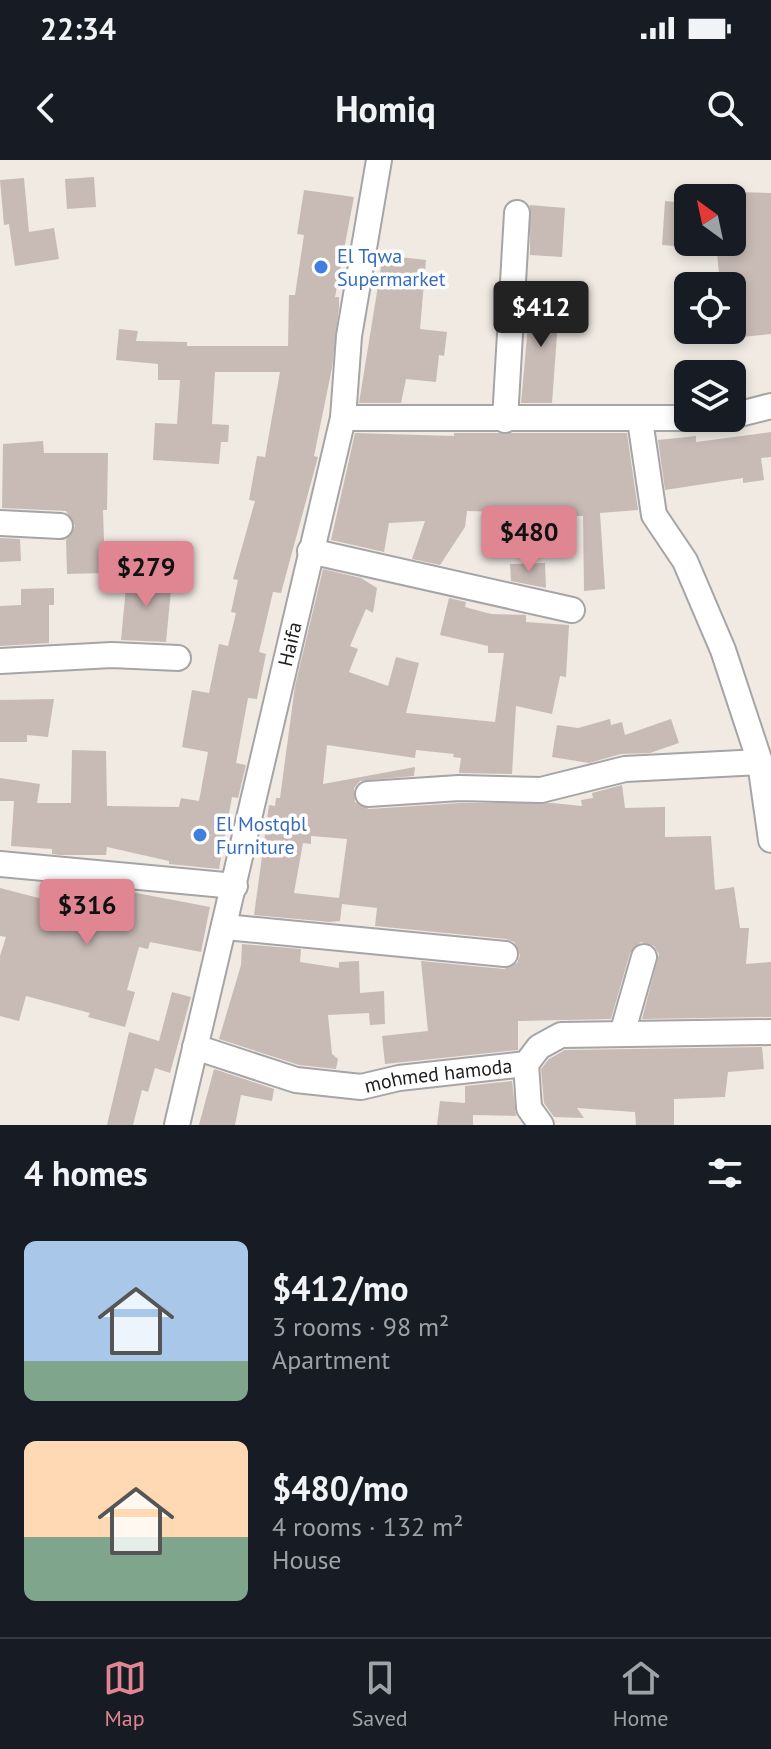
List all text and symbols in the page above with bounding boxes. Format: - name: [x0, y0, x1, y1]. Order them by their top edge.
- text: 22:34: [40, 9, 116, 48]
- text: Homiq: [335, 85, 436, 132]
- icon: back: [24, 86, 68, 130]
- icon: search: [703, 86, 747, 130]
- north arrow: [674, 184, 746, 256]
- map controls: [674, 184, 746, 432]
- place label: El Tqwa Supermarket: [337, 243, 446, 292]
- marker: El Tqwa Supermarket: [312, 258, 330, 276]
- button: locate: [674, 272, 746, 344]
- pin: $412: [494, 281, 588, 349]
- text: $412: [512, 290, 570, 323]
- button: layers: [674, 360, 746, 432]
- pin: $480: [482, 506, 576, 574]
- text: $480: [500, 515, 558, 548]
- pin: $279: [99, 541, 193, 609]
- text: $279: [117, 550, 175, 583]
- street label: Haifa: [272, 619, 308, 669]
- place label: El Mostqbl Furniture: [216, 811, 307, 860]
- marker: El Mostqbl Furniture: [191, 826, 209, 844]
- pin: $316: [40, 879, 134, 947]
- text: $316: [58, 888, 116, 921]
- street label: mohmed hamoda: [362, 1053, 514, 1099]
- text: 4 homes: [24, 1151, 148, 1195]
- icon: filters: [703, 1151, 747, 1195]
- text: $412/mo: [272, 1266, 409, 1310]
- icon: home: [88, 1273, 184, 1369]
- text: 3 rooms · 98 m²: [272, 1310, 449, 1343]
- text: Apartment: [272, 1343, 390, 1376]
- text: $480/mo: [272, 1466, 409, 1510]
- icon: home: [88, 1473, 184, 1569]
- text: 4 rooms · 132 m²: [272, 1510, 464, 1543]
- text: House: [272, 1543, 342, 1576]
- tab: Map: [103, 1656, 147, 1732]
- tab: Saved: [352, 1656, 408, 1732]
- tab: Home: [613, 1656, 668, 1732]

